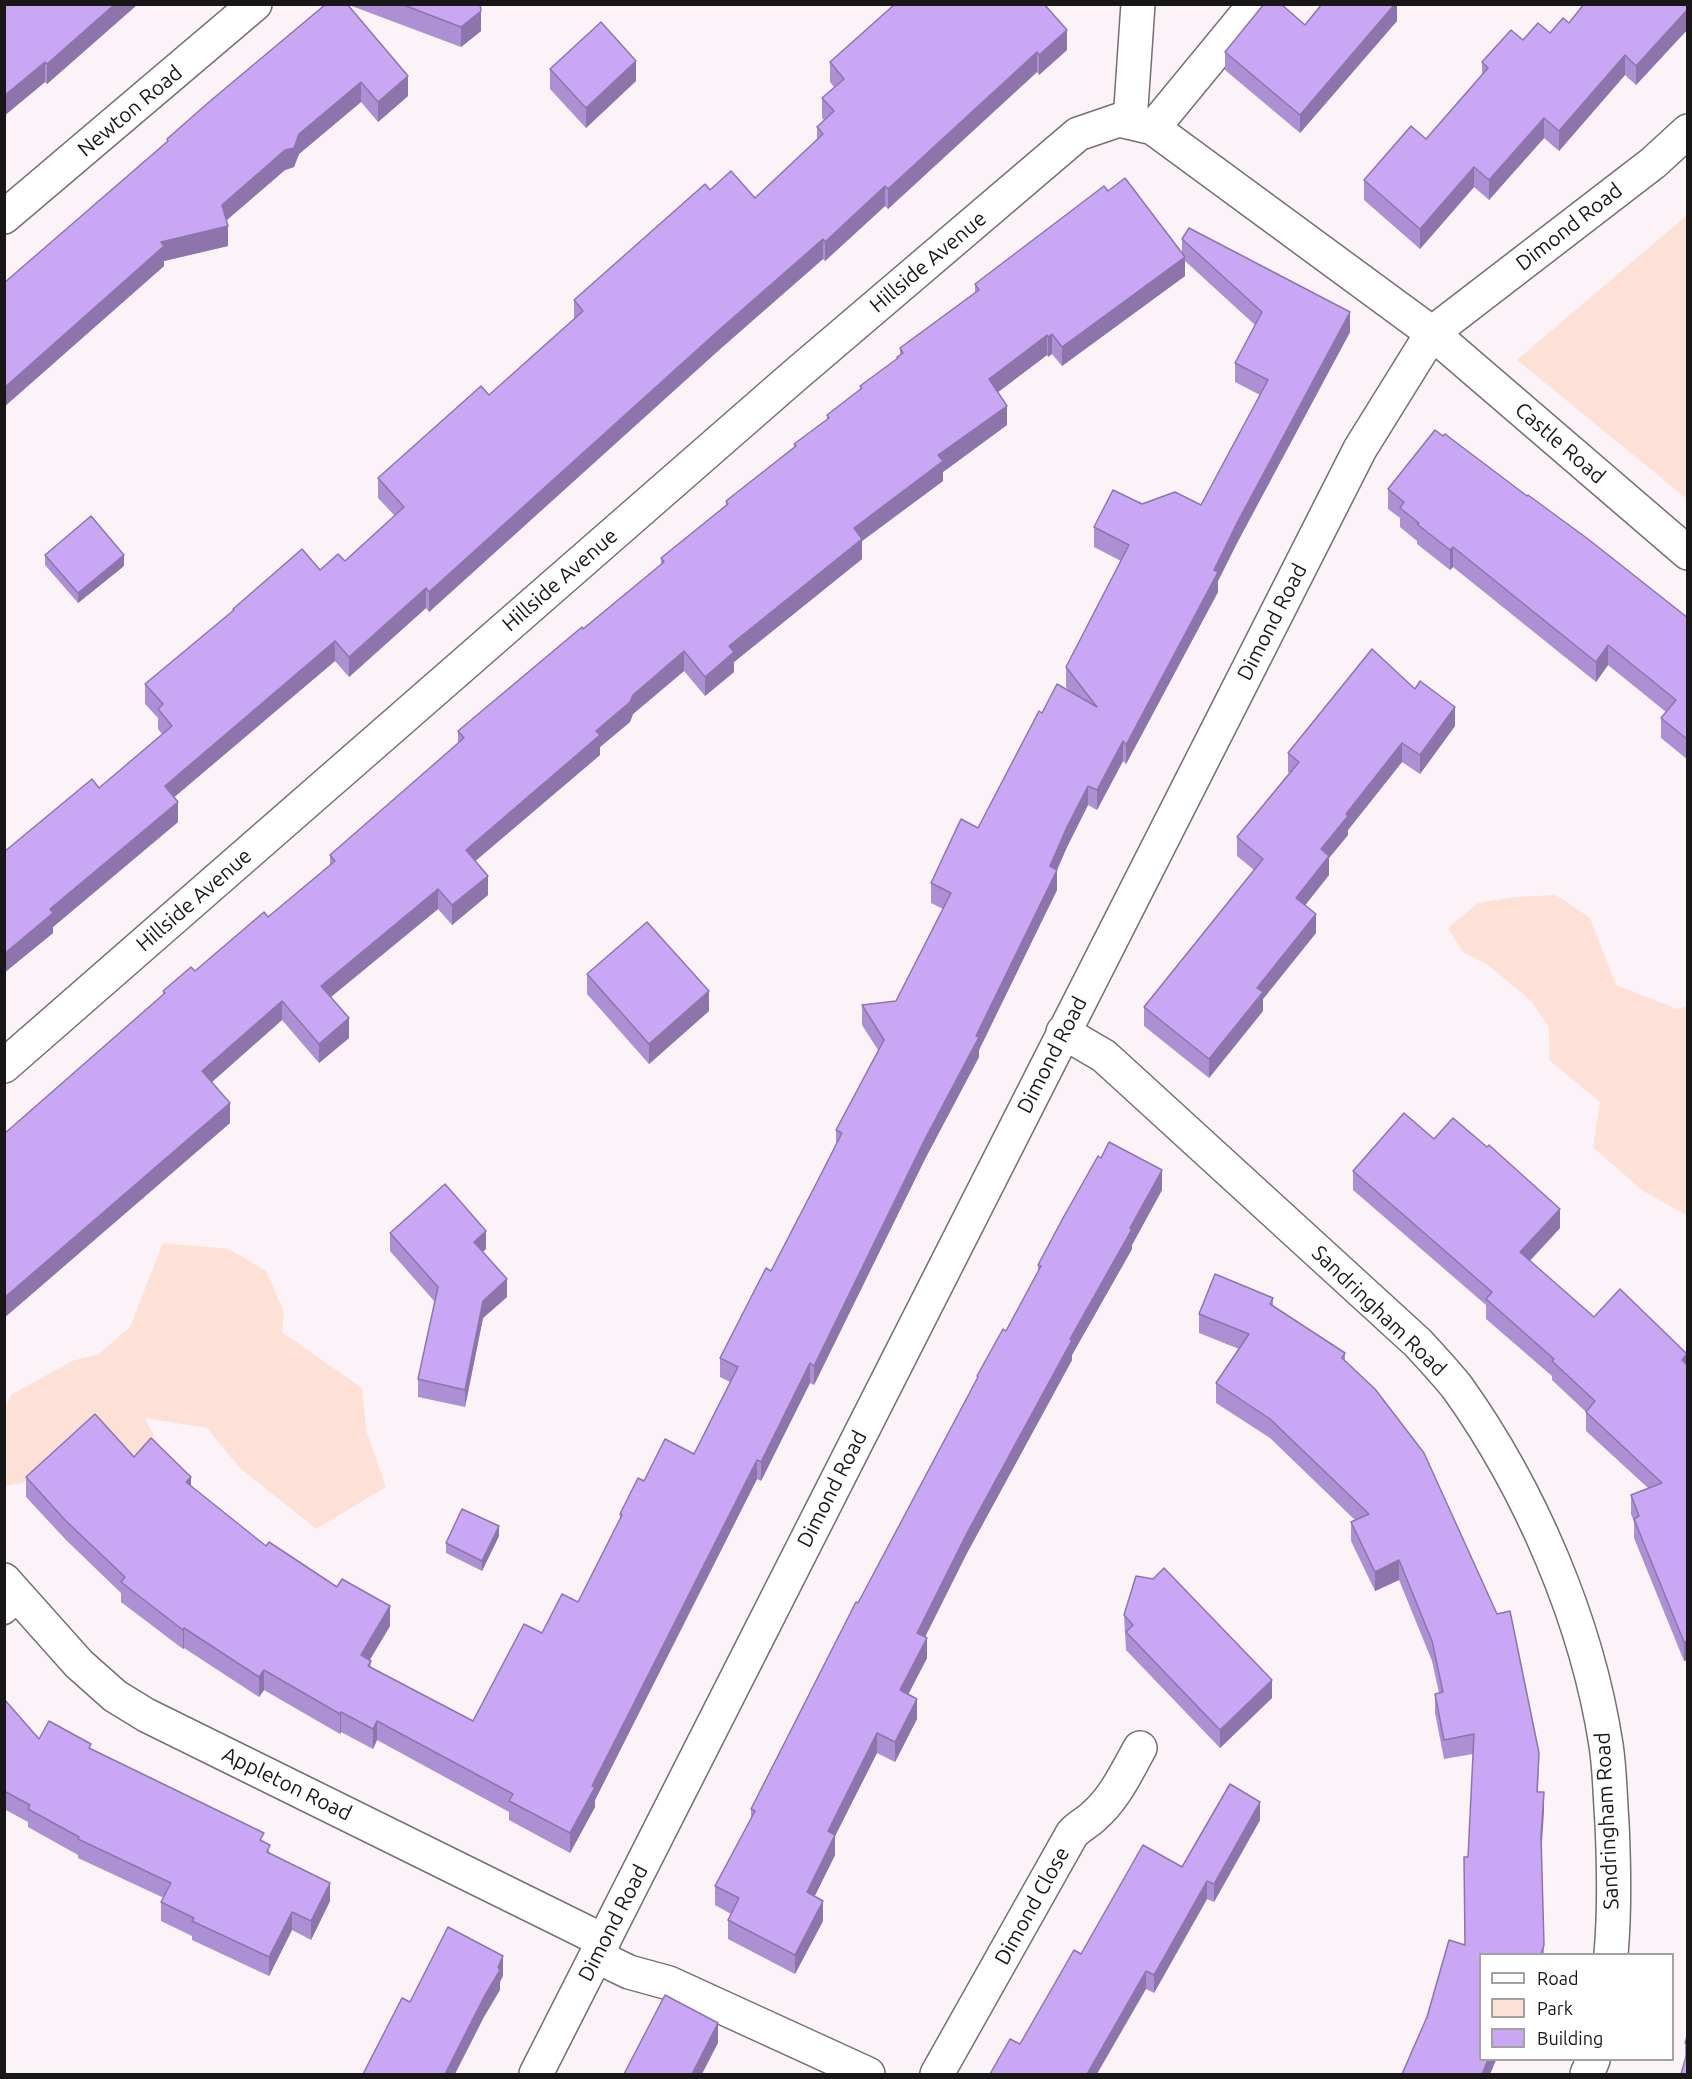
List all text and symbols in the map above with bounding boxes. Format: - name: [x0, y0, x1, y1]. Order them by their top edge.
- street label: Newton Road: [73, 60, 187, 162]
- street label: Dimond Road: [1511, 178, 1627, 276]
- street label: Hillside Avenue: [865, 206, 991, 318]
- street label: Castle Road: [1510, 397, 1610, 489]
- street label: Hillside Avenue: [497, 523, 623, 637]
- street label: Dimond Road: [1232, 559, 1312, 685]
- street label: Hillside Avenue: [131, 843, 257, 957]
- street label: Dimond Road: [1012, 992, 1092, 1118]
- street label: Sandringham Road: [1306, 1240, 1452, 1382]
- street label: Dimond Road: [792, 1426, 872, 1552]
- street label: Sandringham Road: [1590, 1732, 1624, 1910]
- street label: Appleton Road: [218, 1742, 356, 1826]
- street label: Dimond Close: [989, 1843, 1075, 1969]
- street label: Dimond Road: [573, 1860, 653, 1986]
- legend: [1479, 1953, 1674, 2061]
- text: Road: [1537, 1968, 1579, 1988]
- text: Park: [1537, 1998, 1573, 2018]
- text: Building: [1537, 2028, 1603, 2048]

